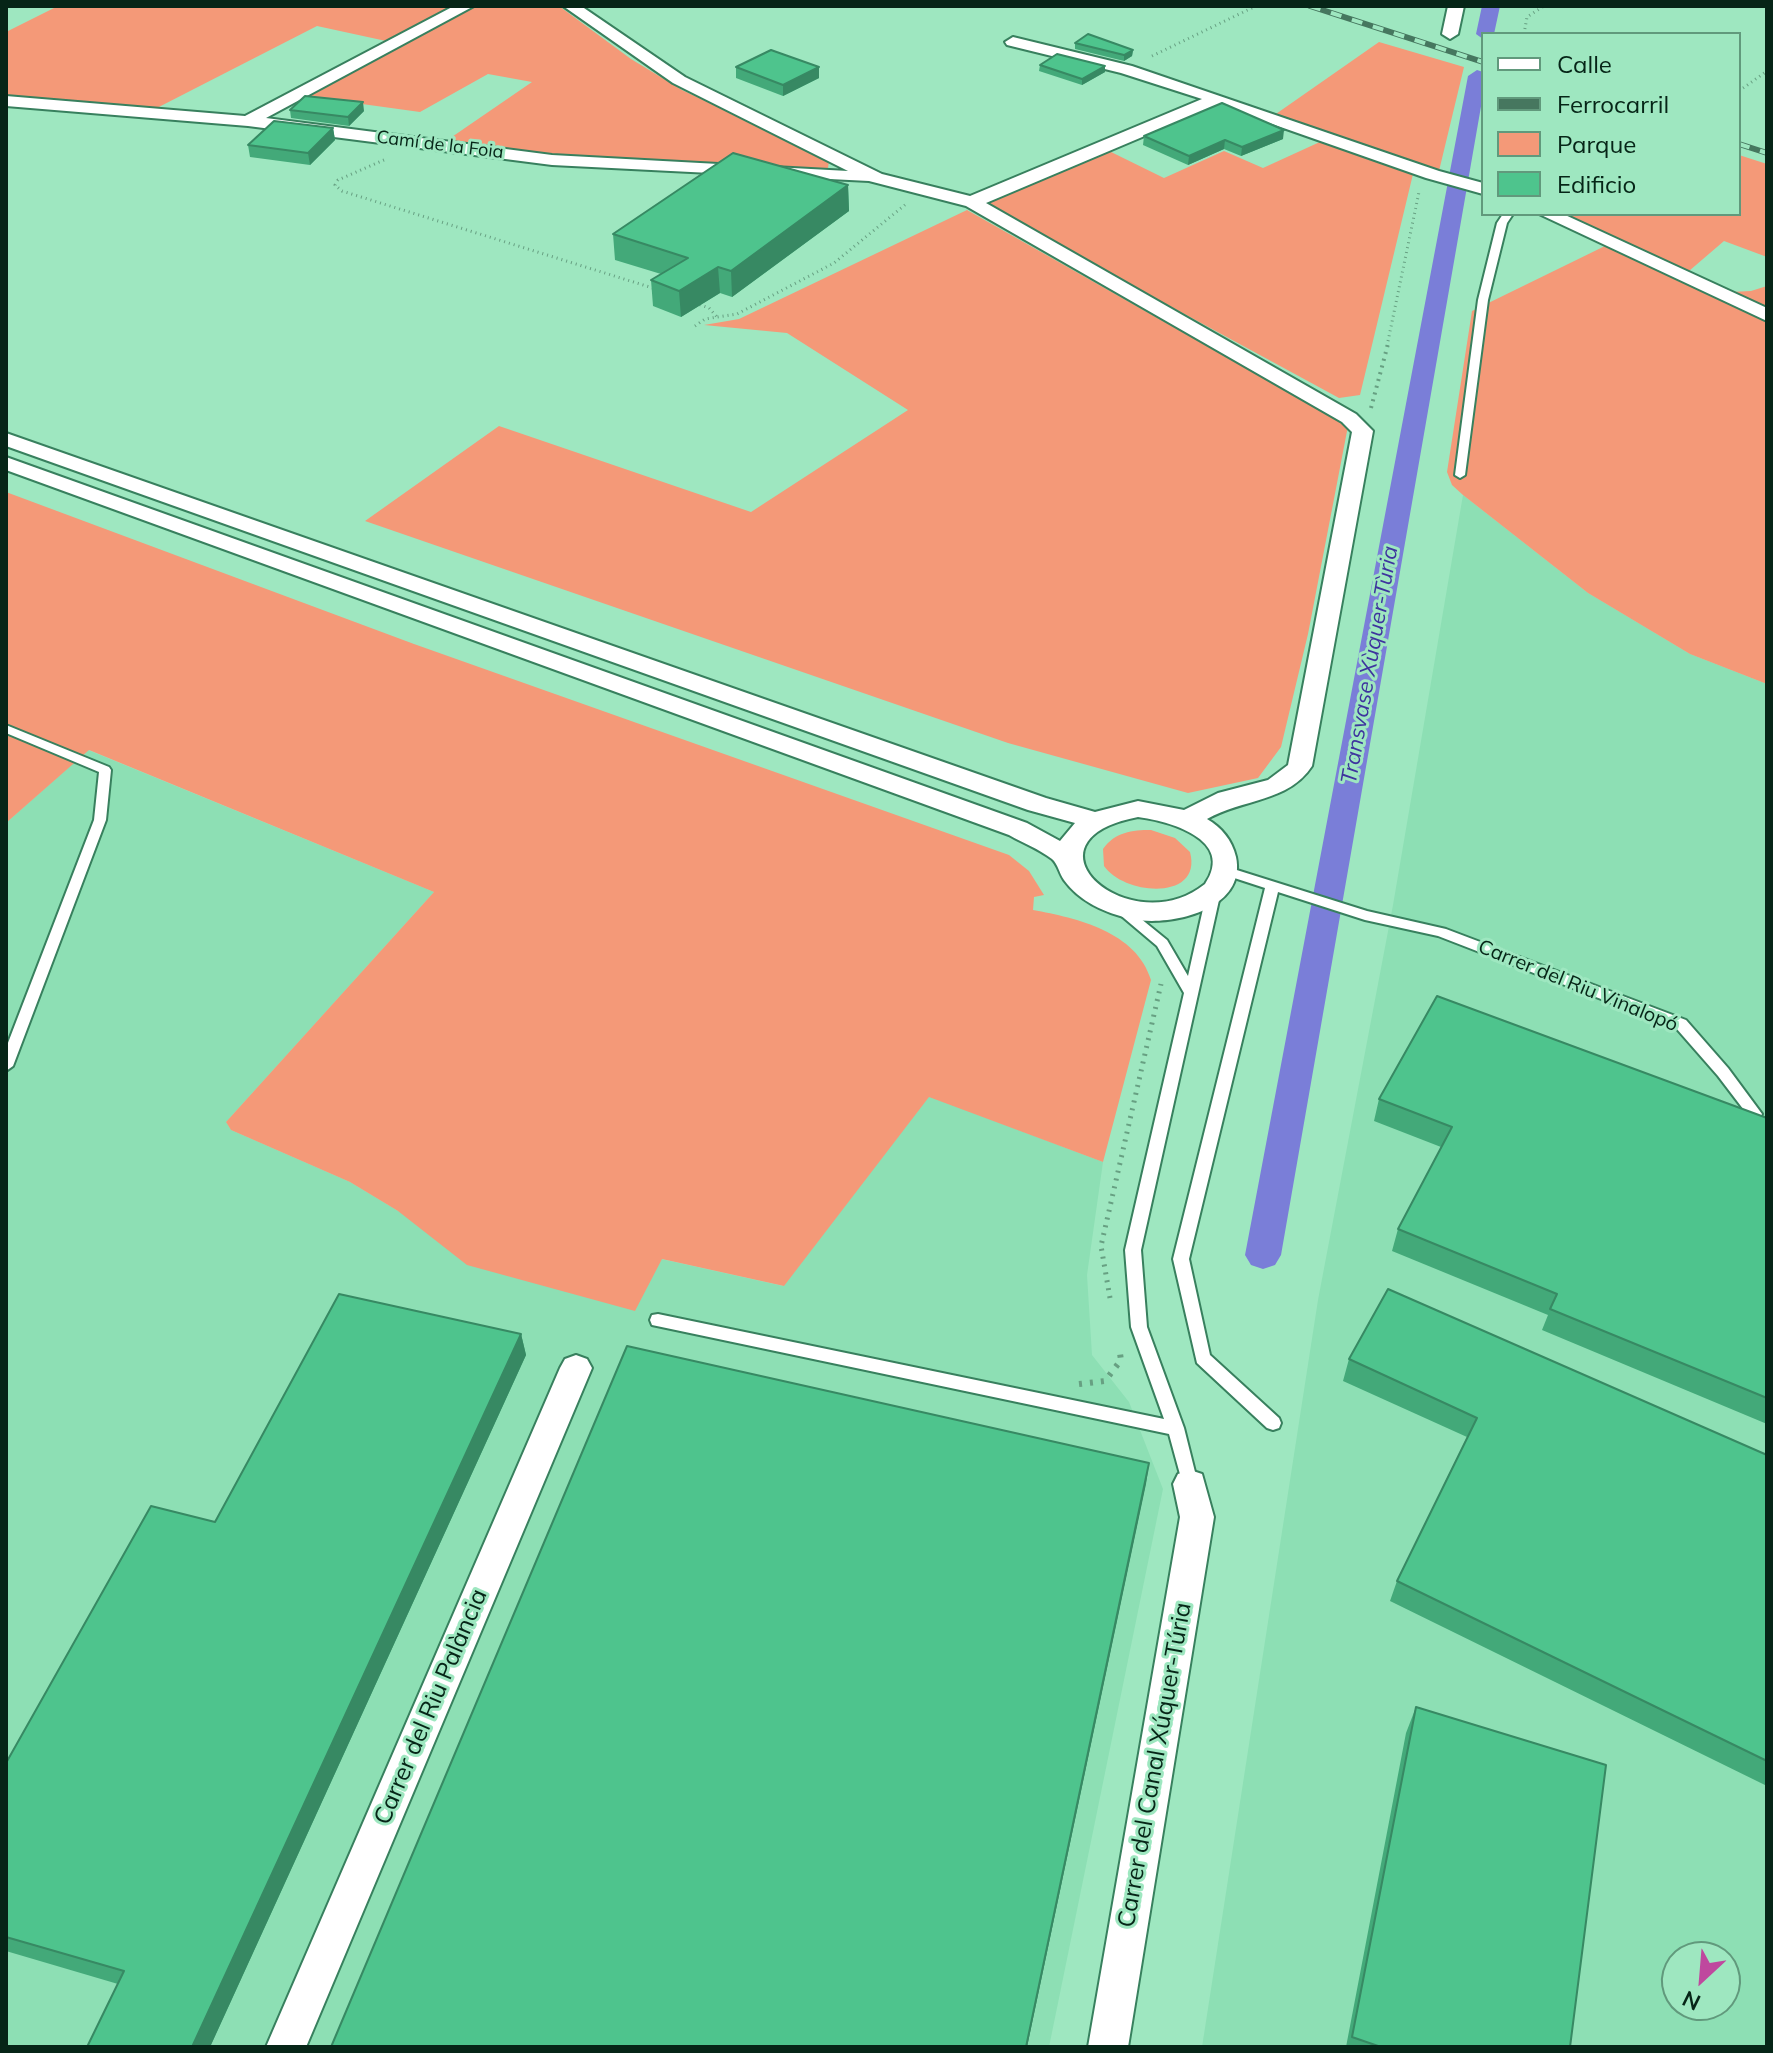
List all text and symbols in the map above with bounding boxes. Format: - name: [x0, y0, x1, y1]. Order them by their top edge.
- legend: [1481, 32, 1741, 216]
- text: Calle: [1557, 49, 1612, 79]
- text: Ferrocarril: [1557, 89, 1669, 119]
- street label: Camí de la Foia: [375, 126, 505, 164]
- text: Parque: [1557, 129, 1636, 159]
- text: Edificio: [1557, 169, 1636, 199]
- water label: Transvase Xùquer-Tùria: [1336, 544, 1404, 786]
- street label: Carrer del Riu Vinalopó: [1475, 935, 1681, 1037]
- street label: Carrer del Riu Palància: [368, 1585, 494, 1829]
- street label: Carrer del Canal Xúquer-Túria: [1112, 1600, 1198, 1930]
- north arrow: [1661, 1941, 1741, 2021]
- text: N: [1678, 1985, 1705, 2017]

